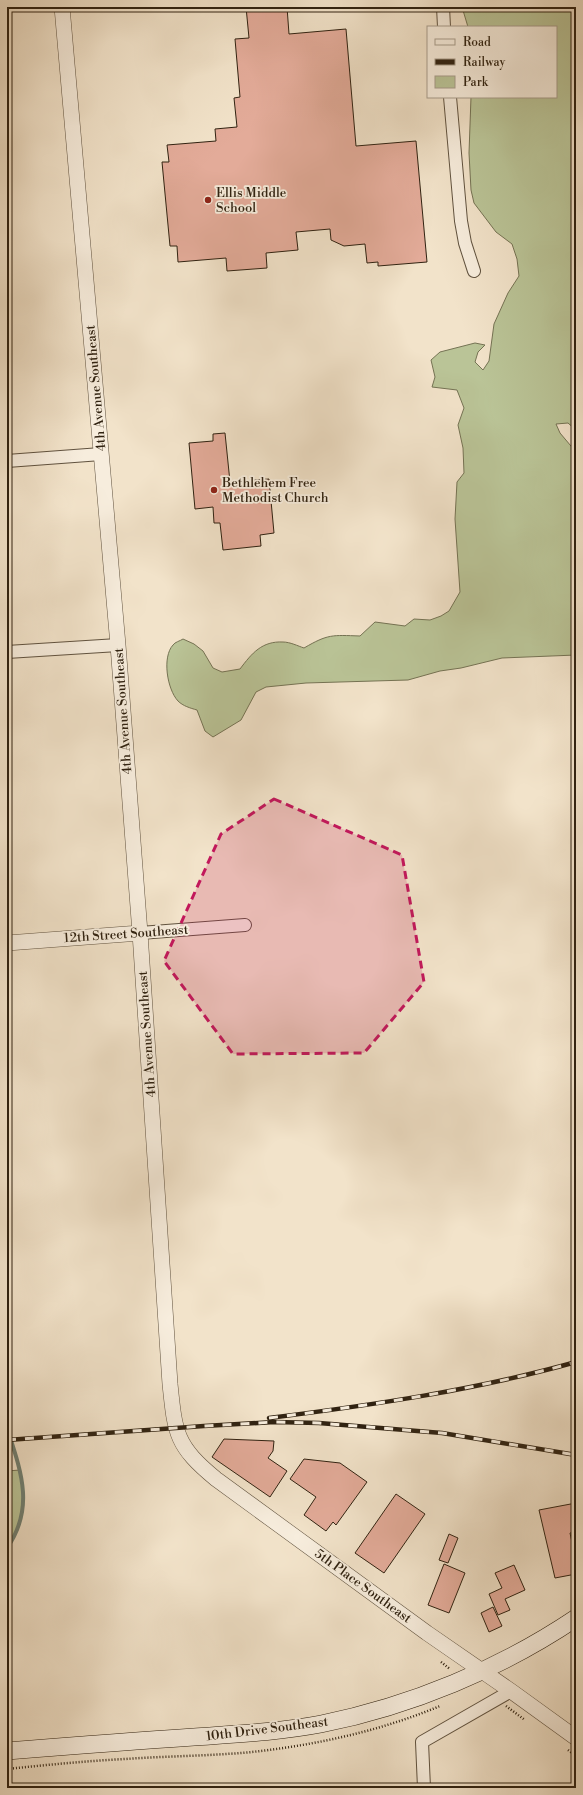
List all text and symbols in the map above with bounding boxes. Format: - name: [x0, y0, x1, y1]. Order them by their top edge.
- legend: [427, 26, 557, 98]
- text: Road: [463, 35, 491, 50]
- text: Railway: [463, 55, 505, 70]
- text: Park: [463, 75, 489, 90]
- place label: Ellis Middle School: [216, 185, 287, 216]
- marker: Ellis Middle School: [203, 195, 213, 205]
- street label: 4th Avenue Southeast: [82, 324, 109, 452]
- place label: Bethlehem Free Methodist Church: [221, 475, 329, 506]
- marker: Bethlehem Free Methodist Church: [209, 485, 219, 495]
- street label: 4th Avenue Southeast: [111, 647, 135, 775]
- street label: 12th Street Southeast: [63, 922, 189, 946]
- street label: 4th Avenue Southeast: [135, 970, 159, 1098]
- street label: 5th Place Southeast: [311, 1546, 415, 1627]
- street label: 10th Drive Southeast: [205, 1714, 329, 1744]

